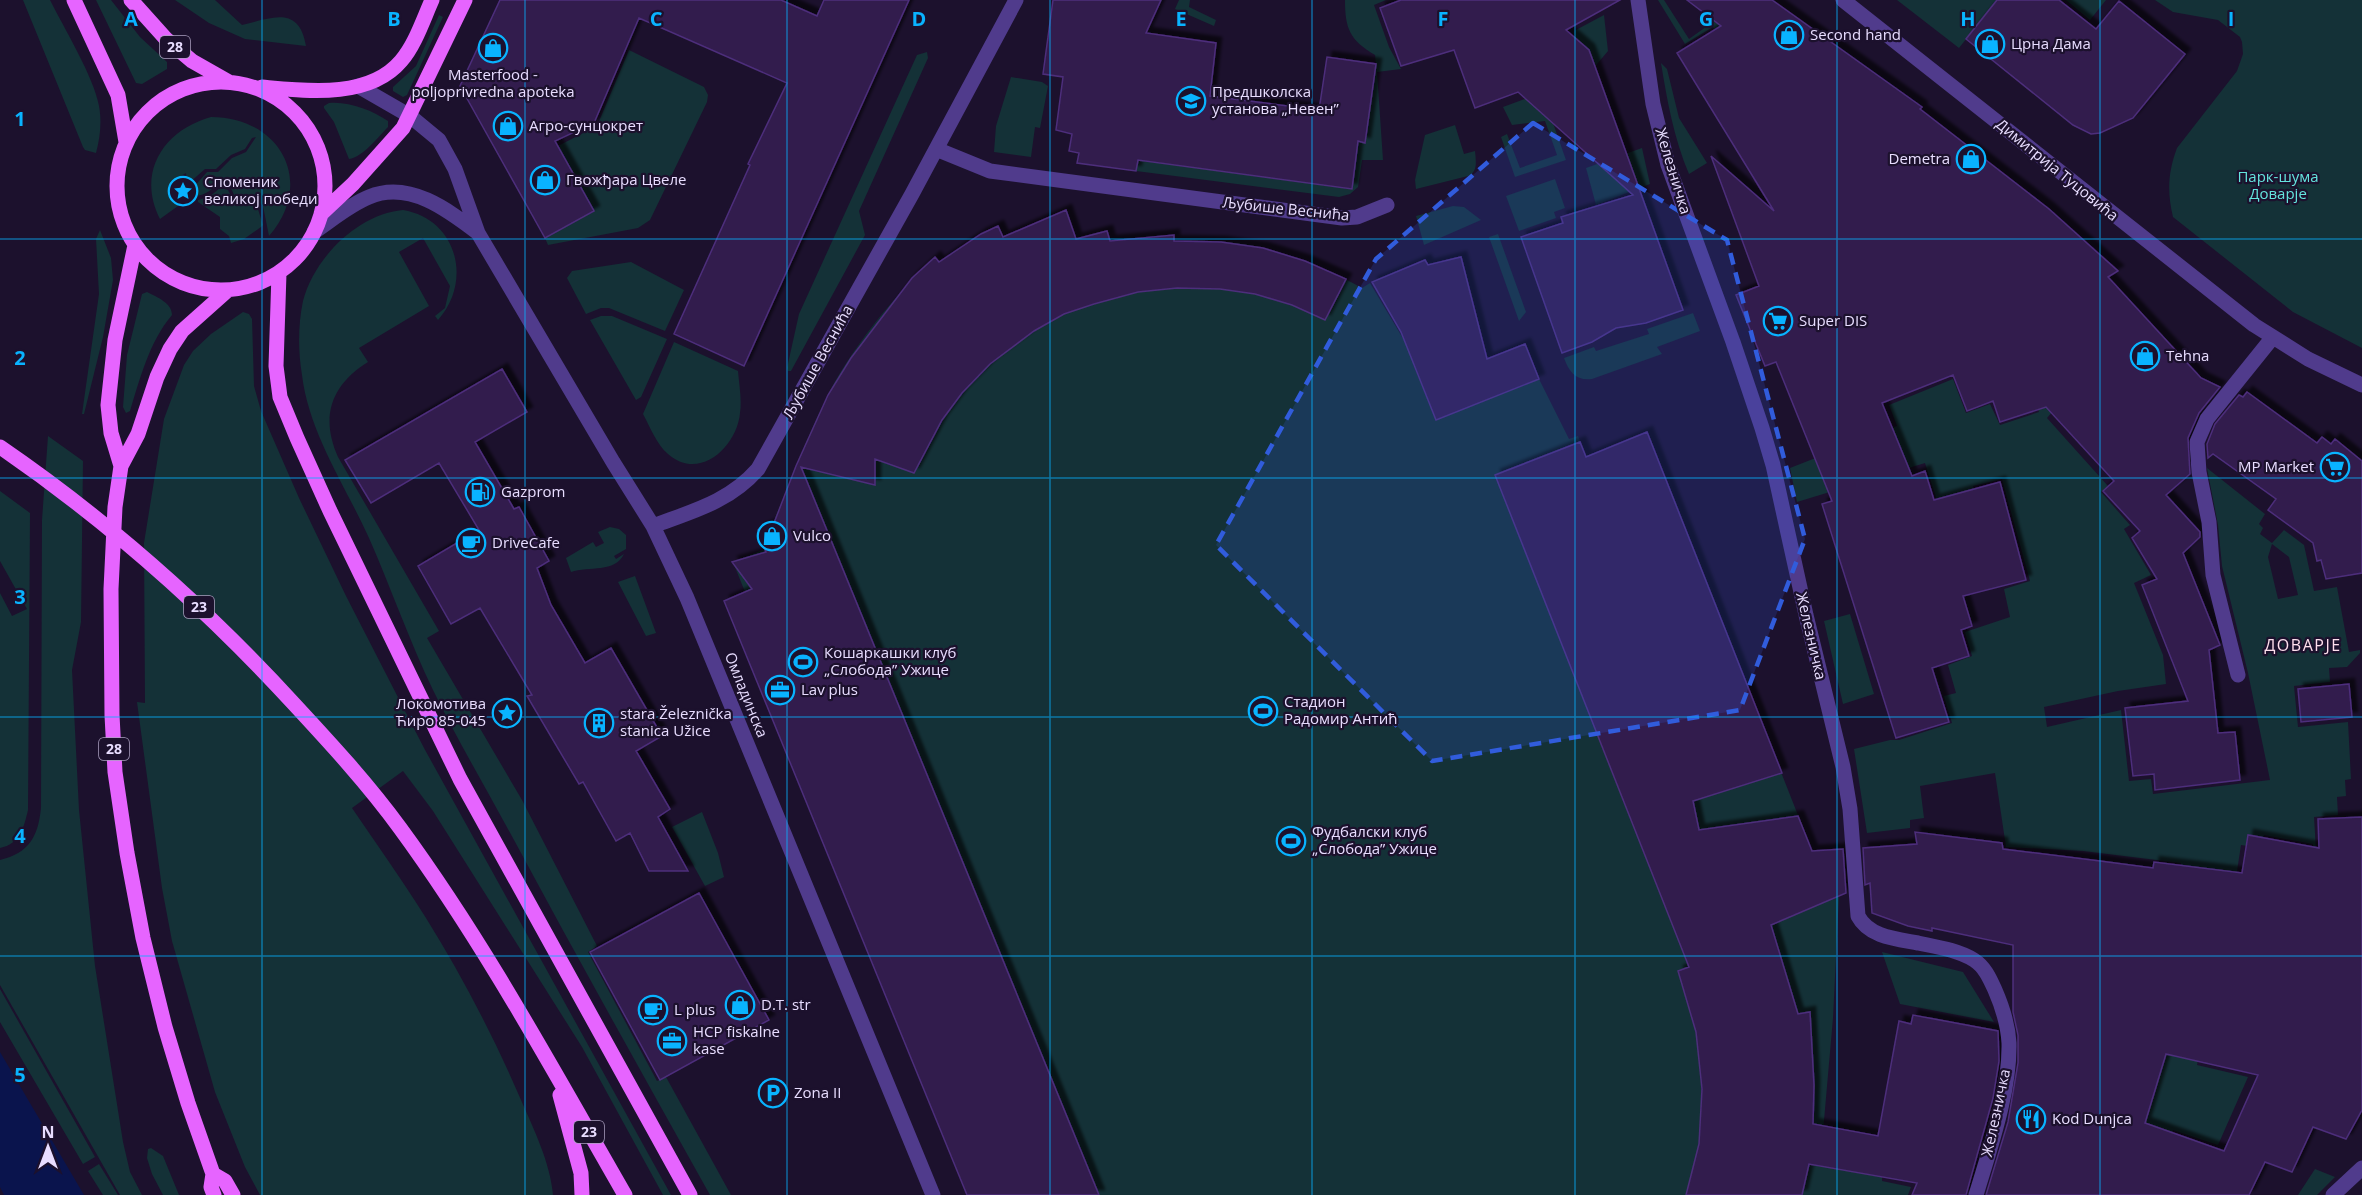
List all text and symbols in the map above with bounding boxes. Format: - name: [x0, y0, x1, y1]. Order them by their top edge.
- text: A: [124, 5, 138, 32]
- text: B: [387, 5, 401, 32]
- text: C: [650, 5, 663, 32]
- text: D: [912, 5, 926, 32]
- text: E: [1175, 5, 1187, 32]
- text: F: [1438, 5, 1448, 32]
- text: G: [1699, 5, 1713, 32]
- text: H: [1960, 5, 1976, 32]
- text: I: [2228, 5, 2234, 32]
- shop icon: Second hand: [1773, 19, 1805, 51]
- place label: Second hand: [1810, 24, 1901, 44]
- shop icon: Црна Дама: [1974, 28, 2006, 60]
- shop icon: Masterfood - poljoprivredna apoteka: [477, 32, 509, 64]
- place label: Црна Дама: [2011, 33, 2091, 53]
- road number: 28: [160, 36, 190, 58]
- place label: Masterfood - poljoprivredna apoteka: [411, 64, 575, 101]
- place label: Предшколска установа „Невен”: [1212, 81, 1340, 118]
- school or university icon: Предшколска установа „Невен”: [1175, 85, 1207, 117]
- text: 1: [14, 105, 26, 132]
- shop icon: Агро-сунцокрет: [492, 110, 524, 142]
- street label: Димитрија Туцовића: [1992, 114, 2123, 225]
- place label: Агро-сунцокрет: [529, 115, 643, 135]
- street label: Железничка: [1651, 125, 1697, 216]
- shop icon: Demetra: [1955, 143, 1987, 175]
- place label: Demetra: [1889, 148, 1950, 168]
- shop icon: Гвожђара Цвеле: [529, 164, 561, 196]
- park label: Парк-шума Доварје: [2237, 166, 2319, 203]
- place label: Гвожђара Цвеле: [566, 169, 687, 189]
- place label: Споменик великој победи: [204, 171, 317, 208]
- place icon: Споменик великој победи: [167, 175, 199, 207]
- street label: Љубише Веснића: [1222, 191, 1351, 225]
- street label: Љубише Веснића: [777, 301, 857, 422]
- supermarket icon: Super DIS: [1762, 305, 1794, 337]
- place label: Super DIS: [1799, 310, 1867, 330]
- shop icon: Tehna: [2129, 340, 2161, 372]
- text: 2: [14, 344, 26, 371]
- place label: Tehna: [2166, 345, 2209, 365]
- supermarket icon: MP Market: [2319, 451, 2351, 483]
- place label: MP Market: [2238, 456, 2314, 476]
- fuel station icon: Gazprom: [464, 476, 496, 508]
- place label: Gazprom: [501, 481, 566, 501]
- shop icon: Vulco: [756, 520, 788, 552]
- place label: Vulco: [793, 525, 831, 545]
- cafe icon: DriveCafe: [455, 527, 487, 559]
- place label: DriveCafe: [492, 532, 560, 552]
- text: 3: [14, 583, 26, 610]
- street label: Железничка: [1792, 590, 1832, 682]
- road number: 23: [184, 596, 214, 618]
- district label: ДОВАРЈЕ: [2264, 634, 2342, 656]
- place label: Кошаркашки клуб „Слобода” Ужице: [824, 642, 956, 679]
- sports icon: Кошаркашки клуб „Слобода” Ужице: [787, 646, 819, 678]
- street label: Омладинска: [721, 649, 773, 740]
- office icon: Lav plus: [764, 674, 796, 706]
- place label: Lav plus: [801, 679, 858, 699]
- place label: Стадион Радомир Антић: [1284, 691, 1397, 728]
- place label: Локомотива Ћиро 85-045: [396, 693, 486, 730]
- sports icon: Стадион Радомир Антић: [1247, 695, 1279, 727]
- place icon: Локомотива Ћиро 85-045: [491, 697, 523, 729]
- place label: stara Železnička stanica Užice: [620, 703, 732, 740]
- building icon: stara Železnička stanica Užice: [583, 707, 615, 739]
- road number: 28: [99, 738, 129, 760]
- place label: Фудбалски клуб „Слобода” Ужице: [1312, 821, 1437, 858]
- text: 4: [14, 822, 26, 849]
- sports icon: Фудбалски клуб „Слобода” Ужице: [1275, 825, 1307, 857]
- shop icon: D.T. str: [724, 989, 756, 1021]
- cafe icon: L plus: [637, 994, 669, 1026]
- place label: D.T. str: [761, 994, 811, 1014]
- place label: L plus: [674, 999, 715, 1019]
- place label: HCP fiskalne kase: [693, 1021, 780, 1058]
- office icon: HCP fiskalne kase: [656, 1025, 688, 1057]
- text: 5: [14, 1061, 26, 1088]
- street label: Железничка: [1976, 1067, 2014, 1159]
- parking icon: Zona II: [757, 1077, 789, 1109]
- place label: Zona II: [794, 1082, 841, 1102]
- restaurant icon: Kod Dunjca: [2015, 1103, 2047, 1135]
- place label: Kod Dunjca: [2052, 1108, 2132, 1128]
- north arrow: [18, 1117, 78, 1177]
- text: N: [41, 1121, 55, 1143]
- road number: 23: [574, 1121, 604, 1143]

